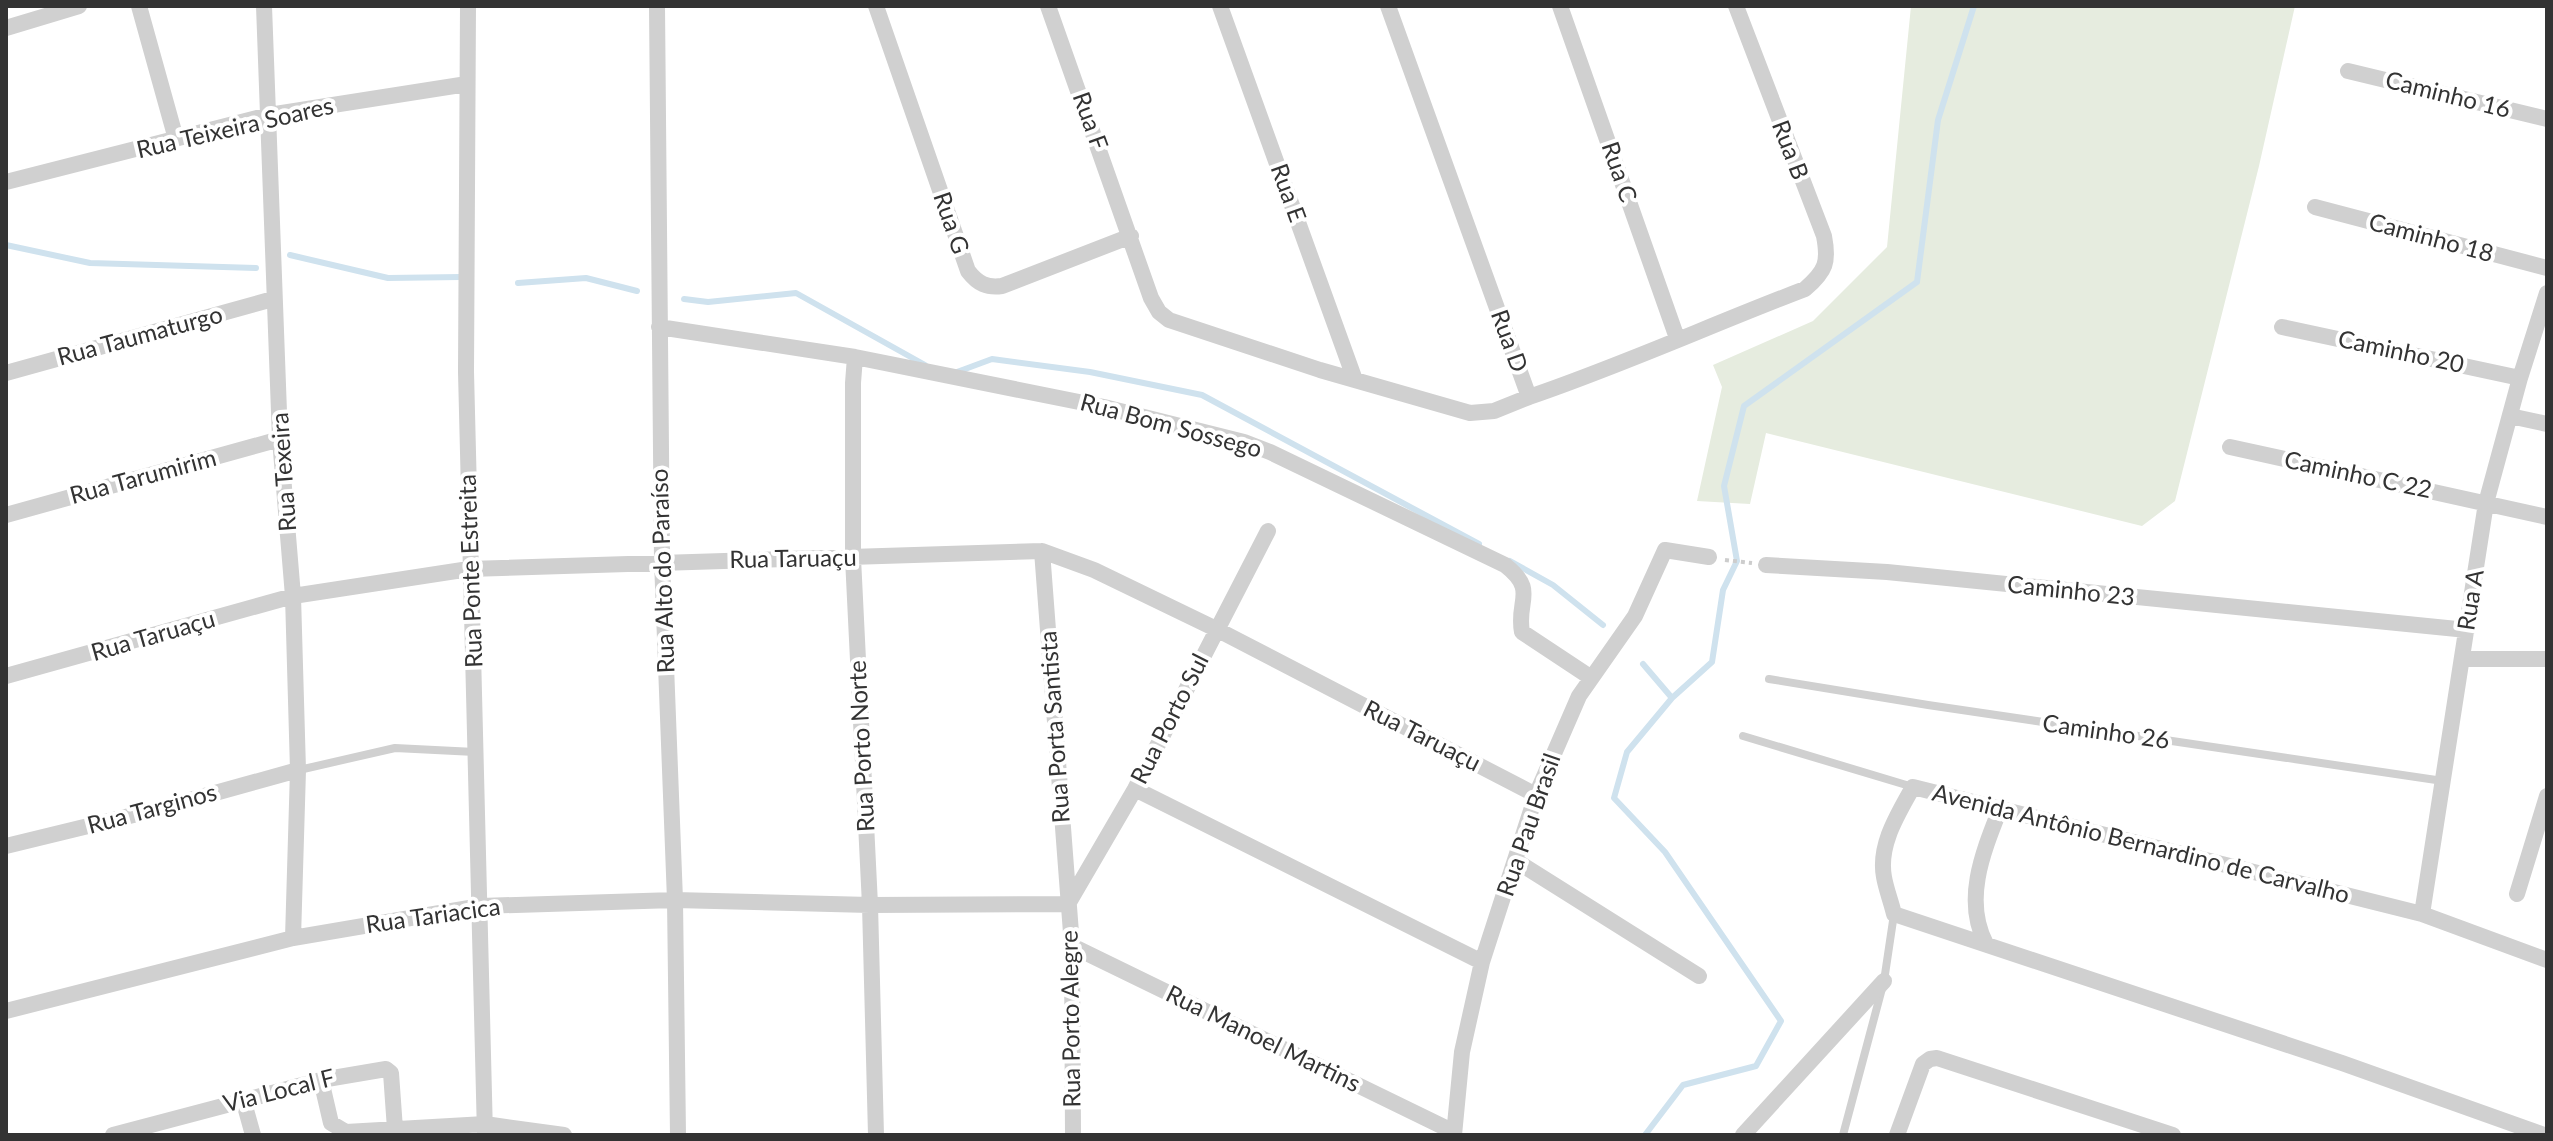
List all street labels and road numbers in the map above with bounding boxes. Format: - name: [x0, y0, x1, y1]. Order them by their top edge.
- street label: Caminho 16: [2383, 64, 2514, 123]
- street label: Rua F: [1068, 88, 1115, 153]
- street label: Rua Teixeira Soares: [133, 90, 336, 163]
- street label: Rua B: [1767, 116, 1816, 183]
- street label: Rua C: [1597, 137, 1644, 206]
- street label: Rua E: [1266, 159, 1313, 226]
- street label: Rua G: [928, 188, 976, 257]
- street label: Caminho 18: [2366, 206, 2497, 267]
- street label: Rua Taumaturgo: [54, 299, 225, 371]
- street label: Rua D: [1486, 305, 1535, 376]
- street label: Caminho 20: [2336, 323, 2467, 378]
- street label: Rua Bom Sossego: [1077, 386, 1265, 463]
- street label: Rua Texeira: [264, 412, 301, 533]
- street label: Rua Tarumirim: [66, 442, 219, 509]
- street label: Caminho C 22: [2282, 444, 2435, 503]
- street label: Rua Alto do Paraíso: [643, 468, 680, 674]
- street label: Rua Ponte Estreita: [452, 474, 487, 668]
- street label: Rua Taruaçu: [729, 542, 857, 573]
- street label: Rua A: [2450, 566, 2489, 632]
- street label: Caminho 23: [2006, 568, 2136, 611]
- street label: Rua Taruaçu: [87, 603, 218, 666]
- street label: Rua Porta Santista: [1032, 630, 1075, 824]
- street label: Rua Porto Sul: [1123, 648, 1214, 788]
- street label: Rua Porto Norte: [842, 659, 879, 833]
- street label: Rua Taruaçu: [1359, 693, 1486, 777]
- street label: Caminho 26: [2041, 707, 2172, 754]
- street label: Rua Pau Brasil: [1490, 749, 1566, 900]
- street label: Rua Targinos: [84, 776, 219, 839]
- street label: Avenida Antônio Bernardino de Carvalho: [1930, 777, 2353, 908]
- street label: Rua Tariacica: [364, 891, 502, 938]
- street label: Rua Porto Alegre: [1053, 930, 1086, 1108]
- street label: Rua Manoel Martins: [1162, 978, 1366, 1097]
- street label: Via Local F: [220, 1062, 337, 1117]

